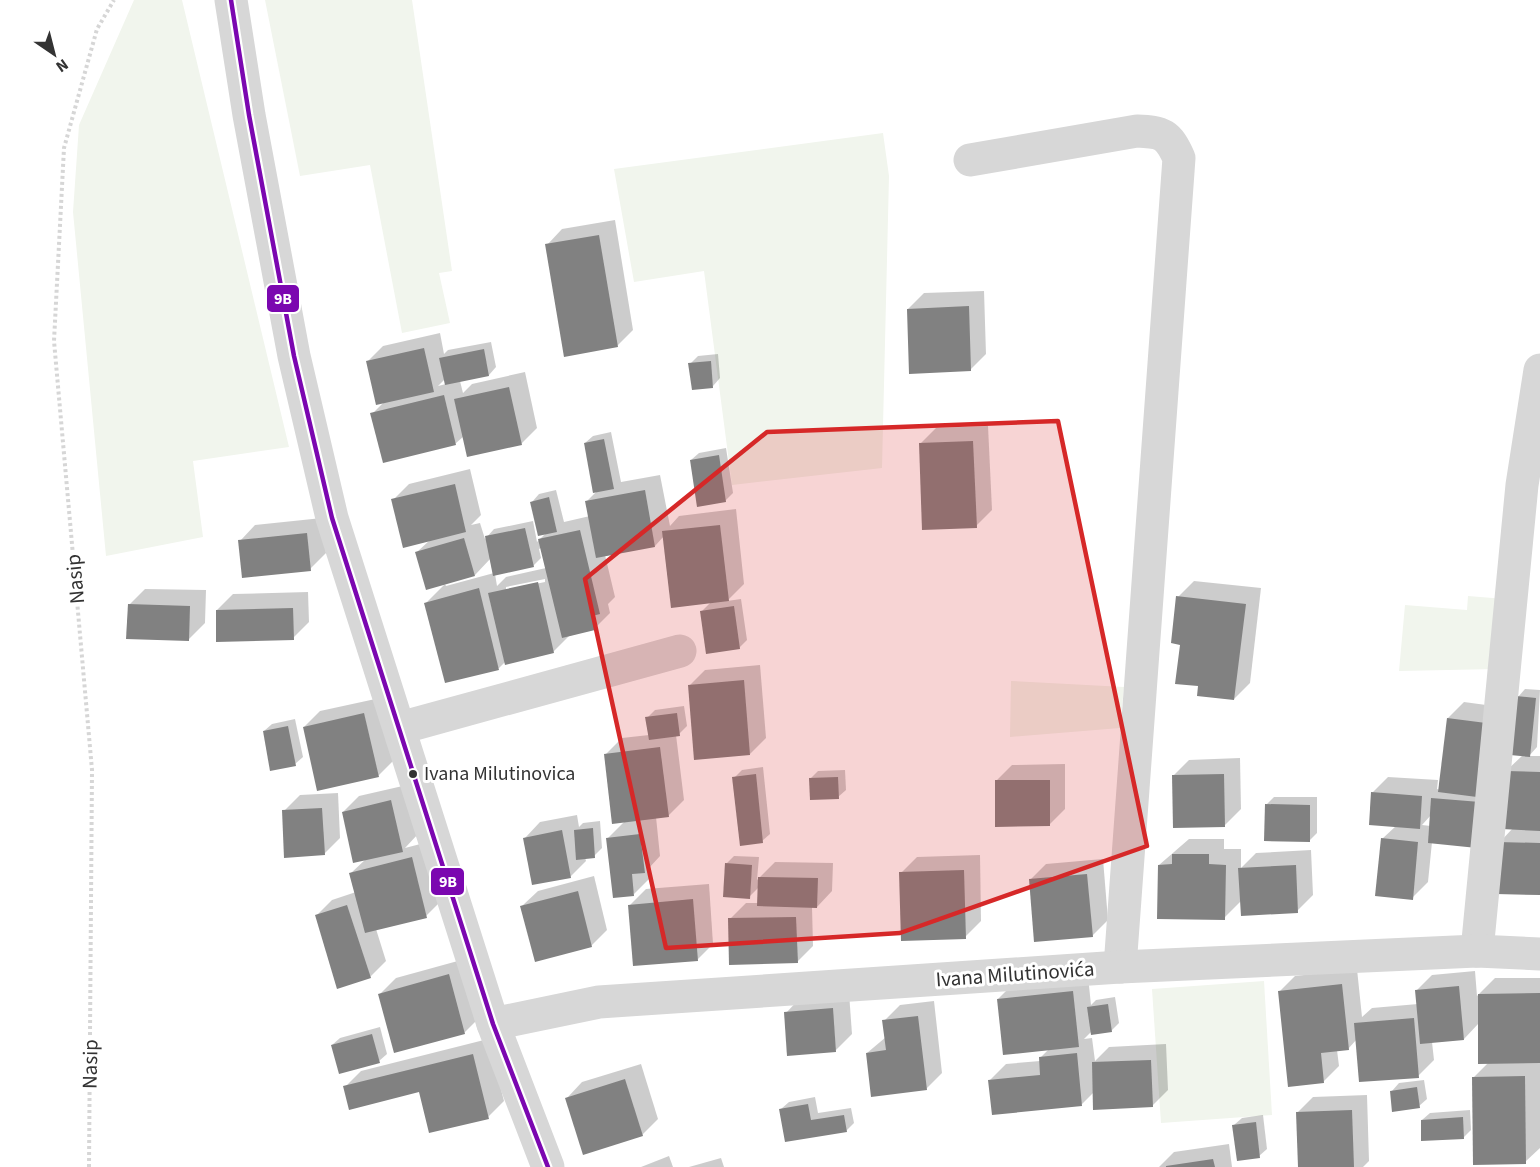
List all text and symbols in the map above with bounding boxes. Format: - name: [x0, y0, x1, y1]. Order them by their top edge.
- north arrow: [24, 24, 84, 84]
- text: N: [51, 53, 73, 78]
- line badge: 9B: [266, 284, 300, 313]
- text: 9B: [274, 288, 292, 310]
- street label: Nasip: [58, 553, 92, 605]
- place label: Ivana Milutinovica: [424, 760, 575, 788]
- marker: Ivana Milutinovica: [407, 768, 419, 780]
- line badge: 9B: [430, 867, 465, 896]
- text: 9B: [439, 871, 457, 893]
- street label: Ivana Milutinovića: [935, 953, 1095, 995]
- street label: Nasip: [75, 1039, 105, 1089]

